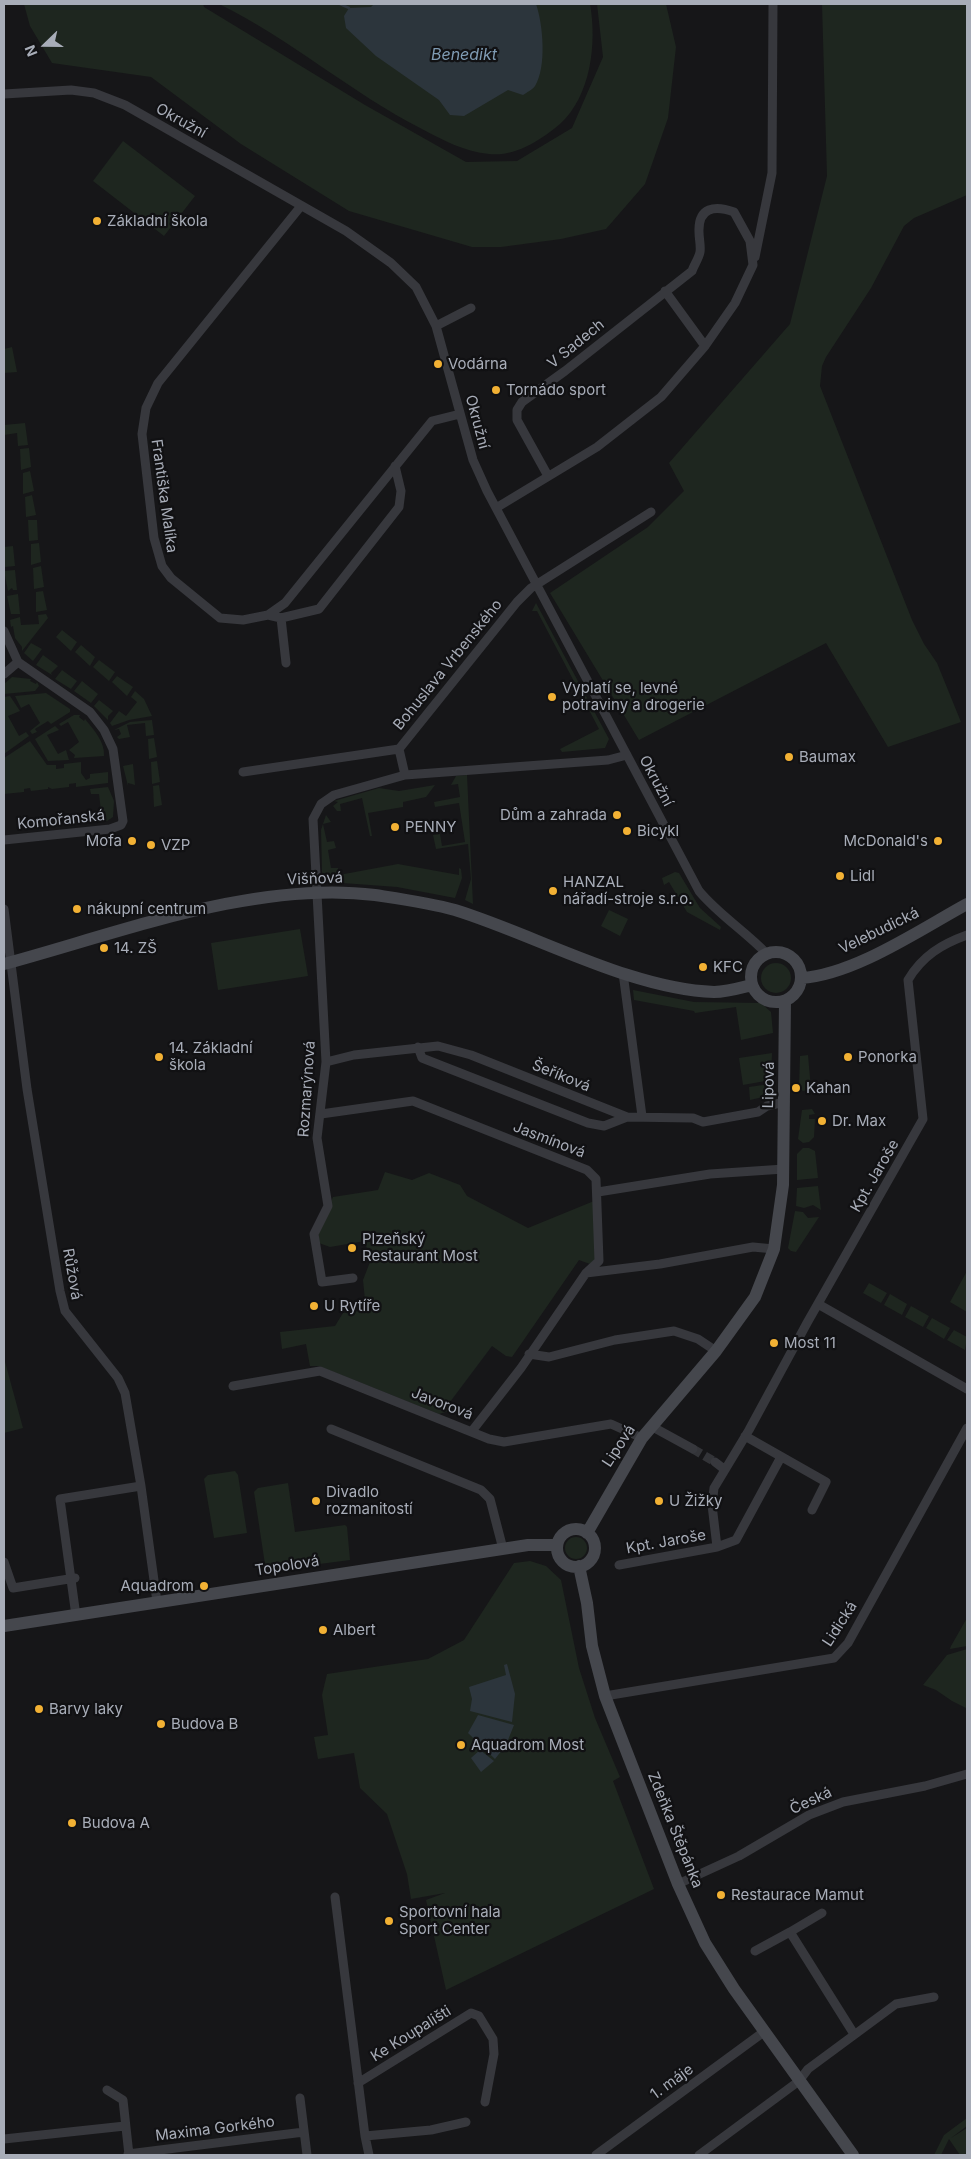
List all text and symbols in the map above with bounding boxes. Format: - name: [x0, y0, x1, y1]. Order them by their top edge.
- north arrow: [20, 20, 70, 70]
- text: N: [21, 43, 41, 59]
- water label: Benedikt: [431, 45, 497, 65]
- street label: Okružní: [153, 100, 209, 142]
- place label: Základní škola: [107, 212, 208, 230]
- marker: Základní škola: [91, 215, 103, 227]
- street label: V Sadech: [544, 316, 608, 372]
- place label: Vodárna: [448, 355, 507, 373]
- marker: Vodárna: [432, 358, 444, 370]
- place label: Tornádo sport: [506, 381, 606, 399]
- marker: Tornádo sport: [490, 384, 502, 396]
- street label: Okružní: [461, 393, 493, 451]
- street label: Františka Malíka: [147, 438, 181, 554]
- street label: Bohuslava Vrbenského: [390, 596, 506, 734]
- place label: Vyplatí se, levné potraviny a drogerie: [562, 679, 705, 714]
- marker: Vyplatí se, levné potraviny a drogerie: [546, 691, 558, 703]
- place label: Baumax: [799, 748, 856, 766]
- marker: Baumax: [783, 751, 795, 763]
- street label: Okružní: [635, 752, 677, 810]
- street label: Komořanská: [16, 806, 106, 834]
- place label: Dům a zahrada: [500, 806, 607, 824]
- marker: Dům a zahrada: [611, 809, 623, 821]
- place label: PENNY: [405, 818, 456, 836]
- marker: PENNY: [389, 821, 401, 833]
- place label: Bicykl: [637, 822, 679, 840]
- marker: Bicykl: [621, 825, 633, 837]
- place label: Mofa: [86, 832, 122, 850]
- place label: McDonald's: [844, 832, 928, 850]
- marker: Mofa: [126, 835, 138, 847]
- marker: McDonald's: [932, 835, 944, 847]
- place label: VZP: [161, 836, 190, 854]
- marker: VZP: [145, 839, 157, 851]
- place label: Lidl: [850, 867, 875, 885]
- street label: Višňová: [287, 869, 343, 889]
- marker: Lidl: [834, 870, 846, 882]
- place label: HANZAL nářadí-stroje s.r.o.: [563, 873, 692, 908]
- marker: HANZAL nářadí-stroje s.r.o.: [547, 885, 559, 897]
- place label: nákupní centrum: [87, 900, 206, 918]
- marker: nákupní centrum: [71, 903, 83, 915]
- street label: Velebudická: [836, 904, 922, 958]
- place label: 14. ZŠ: [114, 939, 157, 957]
- marker: 14. ZŠ: [98, 942, 110, 954]
- place label: KFC: [713, 958, 743, 976]
- marker: KFC: [697, 961, 709, 973]
- place label: 14. Základní škola: [169, 1039, 253, 1074]
- street label: Rozmarýnová: [295, 1040, 319, 1138]
- place label: Ponorka: [858, 1048, 917, 1066]
- marker: 14. Základní škola: [153, 1051, 165, 1063]
- marker: Ponorka: [842, 1051, 854, 1063]
- street label: Šeříková: [529, 1056, 593, 1096]
- street label: Lipová: [760, 1061, 778, 1109]
- place label: Kahan: [806, 1079, 851, 1097]
- marker: Kahan: [790, 1082, 802, 1094]
- place label: Dr. Max: [832, 1112, 886, 1130]
- marker: Dr. Max: [816, 1115, 828, 1127]
- street label: Jasmínová: [510, 1118, 588, 1162]
- street label: Kpt. Jaroše: [847, 1137, 903, 1215]
- place label: Plzeňský Restaurant Most: [362, 1230, 478, 1265]
- marker: Plzeňský Restaurant Most: [346, 1242, 358, 1254]
- street label: Růžová: [59, 1247, 85, 1301]
- place label: U Rytíře: [324, 1297, 380, 1315]
- marker: U Rytíře: [308, 1300, 320, 1312]
- place label: Most 11: [784, 1334, 836, 1352]
- marker: Most 11: [768, 1337, 780, 1349]
- street label: Javorová: [409, 1384, 475, 1424]
- street label: Lipová: [599, 1421, 639, 1471]
- place label: Divadlo rozmanitostí: [326, 1483, 413, 1518]
- place label: U Žižky: [669, 1492, 722, 1510]
- marker: Divadlo rozmanitostí: [310, 1495, 322, 1507]
- marker: U Žižky: [653, 1495, 665, 1507]
- street label: Kpt. Jaroše: [625, 1526, 707, 1558]
- street label: Topolová: [254, 1552, 320, 1580]
- place label: Aquadrom: [120, 1577, 194, 1595]
- marker: Aquadrom: [198, 1580, 210, 1592]
- street label: Lidická: [819, 1598, 861, 1650]
- place label: Albert: [333, 1621, 376, 1639]
- marker: Albert: [317, 1624, 329, 1636]
- place label: Barvy laky: [49, 1700, 123, 1718]
- marker: Barvy laky: [33, 1703, 45, 1715]
- place label: Budova B: [171, 1715, 238, 1733]
- marker: Budova B: [155, 1718, 167, 1730]
- place label: Aquadrom Most: [471, 1736, 584, 1754]
- marker: Aquadrom Most: [455, 1739, 467, 1751]
- street label: Zdeňka Štěpánka: [644, 1769, 706, 1891]
- street label: Česká: [787, 1783, 835, 1819]
- place label: Budova A: [82, 1814, 150, 1832]
- marker: Budova A: [66, 1817, 78, 1829]
- place label: Restaurace Mamut: [731, 1886, 864, 1904]
- marker: Restaurace Mamut: [715, 1889, 727, 1901]
- place label: Sportovní hala Sport Center: [399, 1903, 501, 1938]
- marker: Sportovní hala Sport Center: [383, 1915, 395, 1927]
- street label: Ke Koupališti: [368, 2002, 454, 2066]
- street label: 1. máje: [647, 2060, 697, 2104]
- street label: Maxima Gorkého: [154, 2113, 276, 2145]

